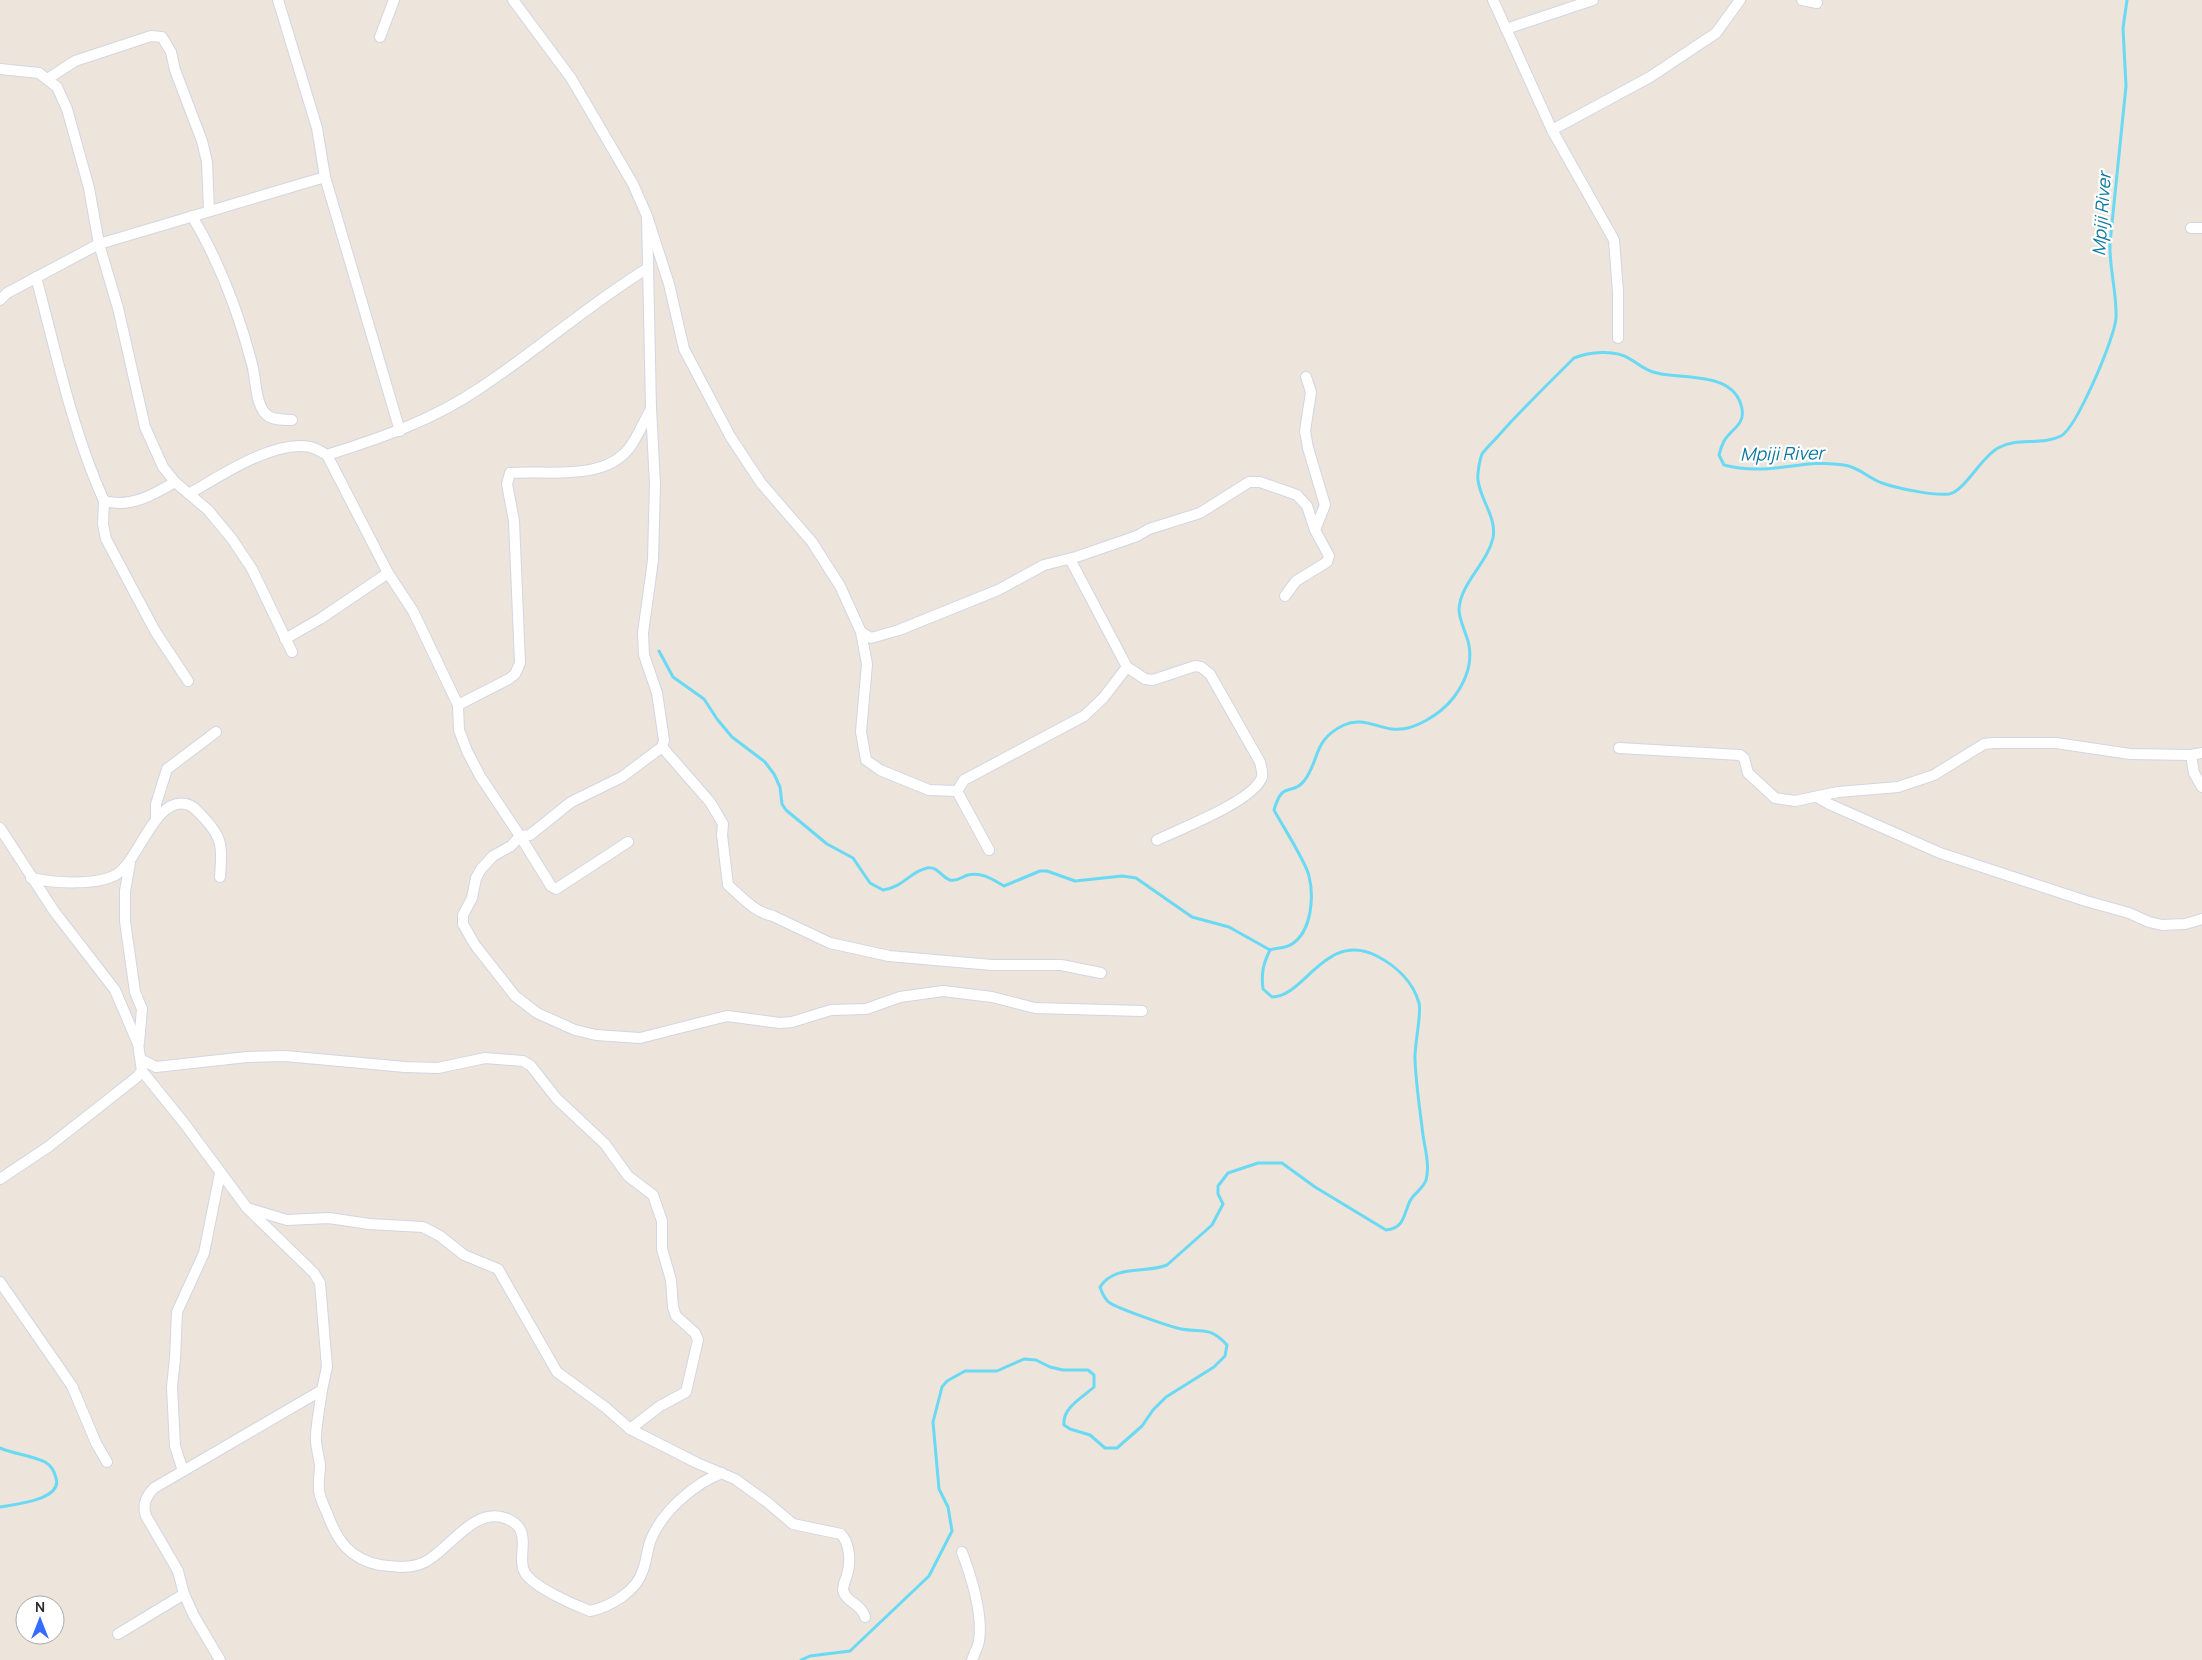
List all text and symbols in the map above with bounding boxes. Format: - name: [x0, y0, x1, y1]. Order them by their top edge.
- water label: Mpiji River: [2086, 169, 2116, 257]
- water label: Mpiji River: [1740, 440, 1827, 466]
- north arrow: [15, 1595, 65, 1645]
- text: N: [35, 1597, 45, 1616]

